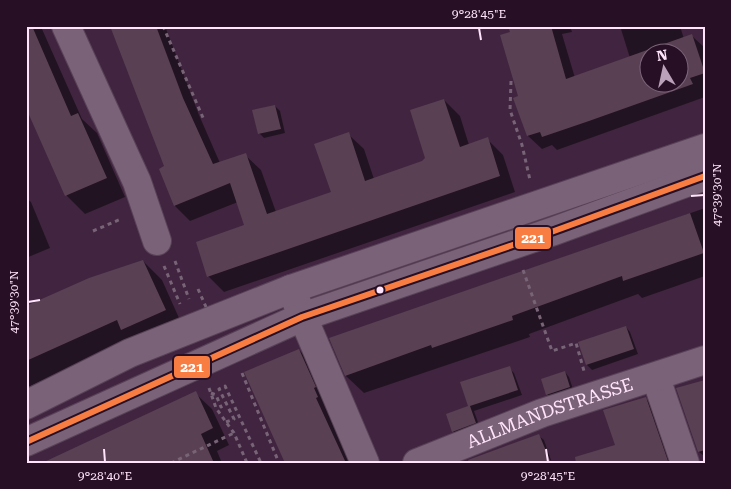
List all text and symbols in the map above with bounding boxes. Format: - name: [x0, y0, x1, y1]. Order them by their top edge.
- text: 9°28'45"E: [452, 7, 506, 21]
- north arrow: [638, 42, 688, 92]
- text: N: [655, 46, 669, 64]
- text: 47°39'30"N: [710, 163, 724, 227]
- line badge: 221: [514, 226, 552, 250]
- text: 221: [521, 230, 545, 246]
- text: 47°39'30"N: [7, 270, 21, 334]
- unlabelled marker: [375, 285, 385, 295]
- line badge: 221: [173, 355, 211, 379]
- text: 221: [180, 359, 204, 375]
- street label: ALLMANDSTRASSE: [463, 373, 635, 452]
- text: 9°28'40"E: [78, 469, 132, 483]
- text: 9°28'45"E: [521, 469, 575, 483]

